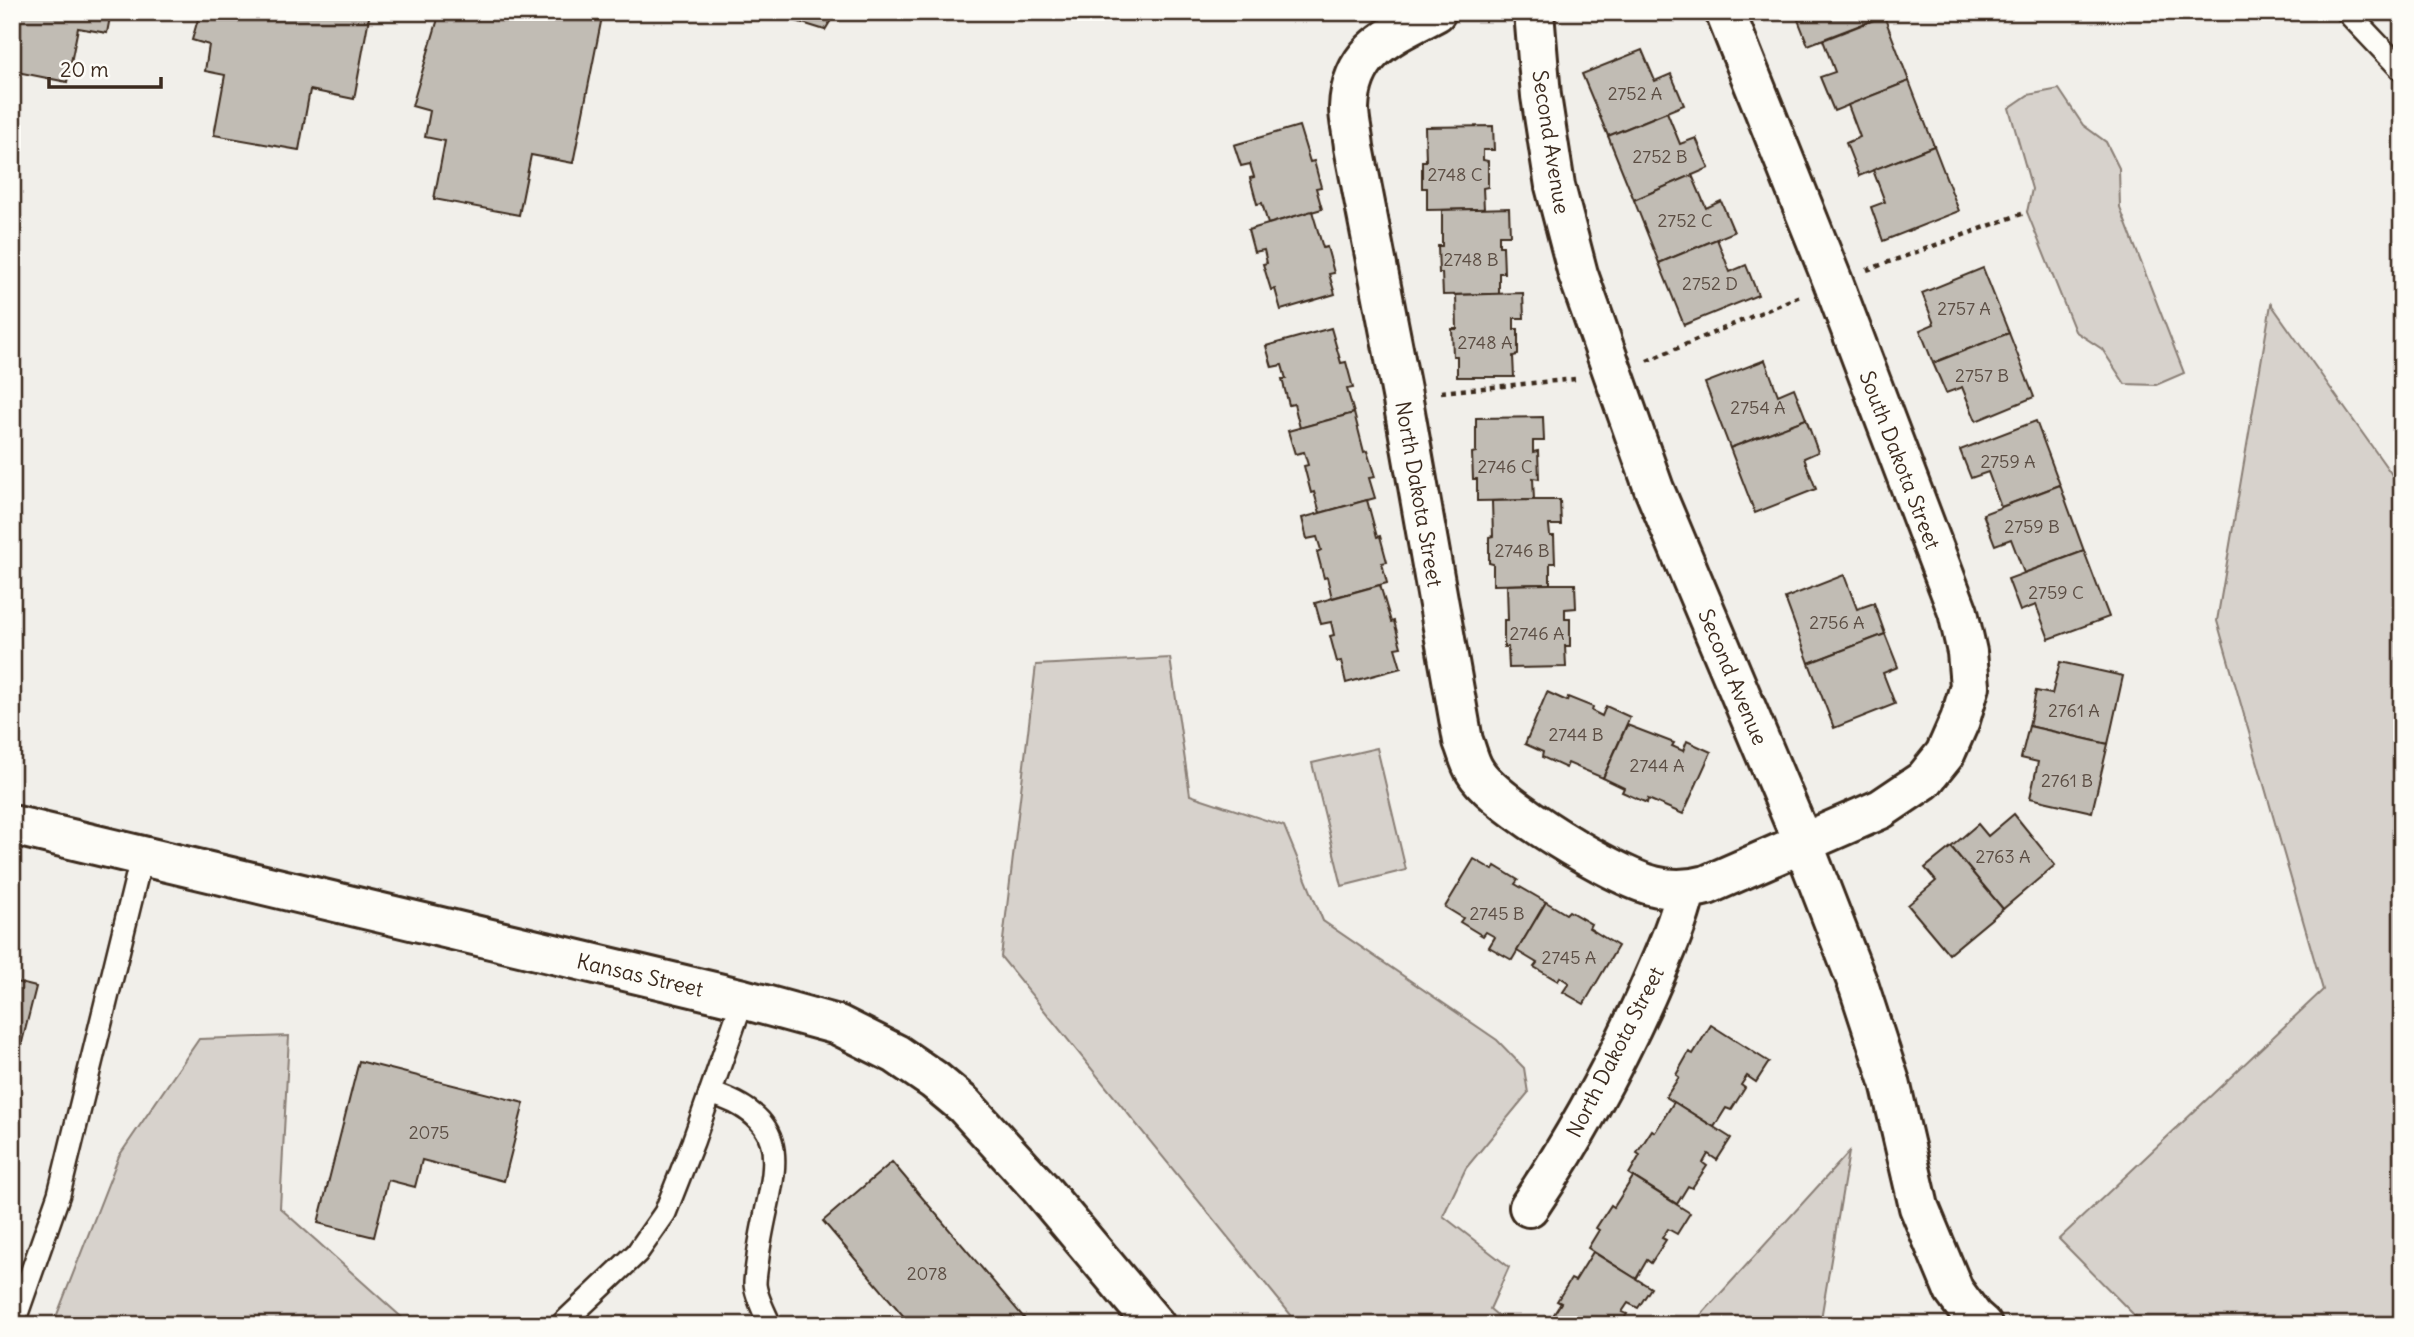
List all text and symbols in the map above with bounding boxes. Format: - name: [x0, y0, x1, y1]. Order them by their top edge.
- scale bar: [49, 46, 161, 90]
- text: 20 m: [60, 56, 109, 83]
- street label: Second Avenue: [1526, 68, 1576, 216]
- house number: 2752 A: [1608, 82, 1662, 105]
- house number: 2752 B: [1633, 145, 1687, 168]
- house number: 2748 C: [1427, 163, 1483, 186]
- house number: 2752 C: [1657, 209, 1713, 232]
- house number: 2748 B: [1443, 248, 1499, 271]
- house number: 2752 D: [1682, 272, 1738, 295]
- house number: 2757 A: [1937, 297, 1991, 320]
- house number: 2748 A: [1458, 331, 1512, 354]
- house number: 2757 B: [1955, 364, 2009, 387]
- street label: South Dakota Street: [1854, 367, 1946, 553]
- house number: 2754 A: [1730, 396, 1786, 419]
- street label: North Dakota Street: [1389, 399, 1449, 589]
- house number: 2759 A: [1980, 450, 2036, 473]
- house number: 2746 C: [1477, 455, 1533, 478]
- house number: 2759 B: [2004, 515, 2060, 538]
- house number: 2746 B: [1494, 539, 1550, 562]
- house number: 2759 C: [2028, 581, 2084, 604]
- street label: Second Avenue: [1692, 605, 1774, 749]
- house number: 2756 A: [1809, 611, 1865, 634]
- house number: 2746 A: [1510, 622, 1564, 645]
- house number: 2761 A: [2048, 699, 2100, 722]
- house number: 2744 B: [1548, 723, 1604, 746]
- house number: 2744 A: [1630, 754, 1684, 777]
- house number: 2761 B: [2041, 769, 2093, 792]
- house number: 2763 A: [1976, 845, 2030, 868]
- house number: 2745 B: [1469, 902, 1525, 925]
- house number: 2745 A: [1542, 946, 1596, 969]
- street label: Kansas Street: [574, 947, 706, 1003]
- street label: North Dakota Street: [1560, 962, 1670, 1142]
- house number: 2075: [409, 1121, 449, 1144]
- house number: 2078: [907, 1262, 947, 1285]

